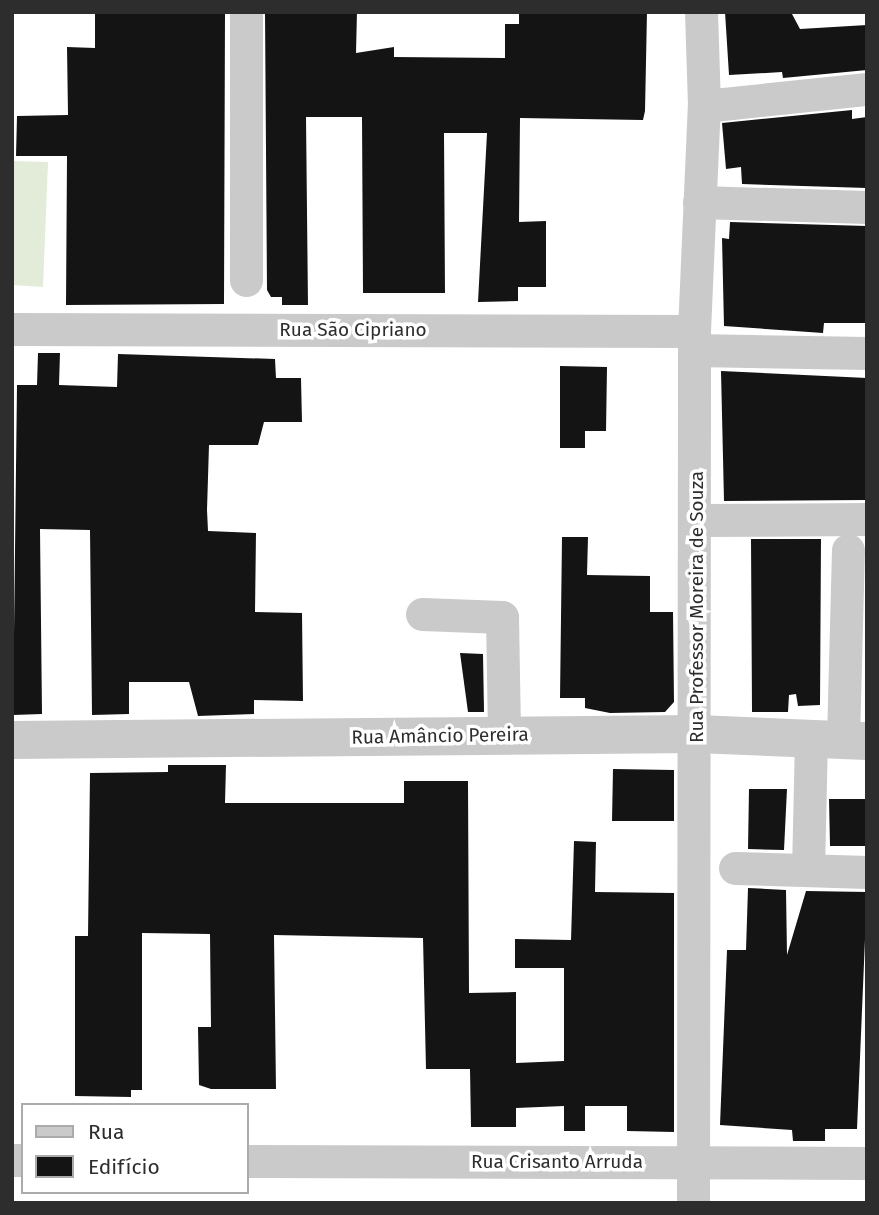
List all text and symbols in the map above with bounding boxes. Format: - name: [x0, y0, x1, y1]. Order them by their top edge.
- street label: Rua São Cipriano: [279, 319, 427, 341]
- street label: Rua Professor Moreira de Souza: [686, 471, 708, 743]
- street label: Rua Amâncio Pereira: [351, 723, 529, 749]
- legend: [21, 1103, 248, 1194]
- text: Rua: [88, 1119, 124, 1145]
- street label: Rua Crisanto Arruda: [471, 1151, 643, 1173]
- text: Edifício: [88, 1154, 160, 1180]

